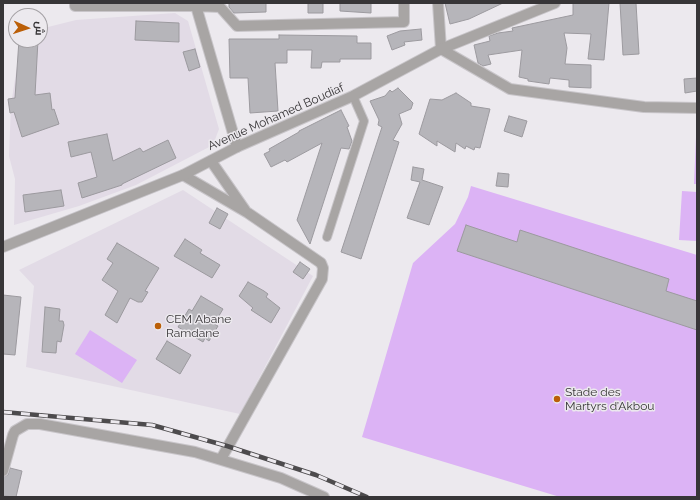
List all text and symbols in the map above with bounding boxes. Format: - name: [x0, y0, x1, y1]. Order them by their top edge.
- north arrow: [8, 8, 48, 48]
- text: ش: [33, 21, 46, 36]
- street label: Avenue Mohamed Boudiaf: [206, 80, 346, 154]
- place label: CEM Abane Ramdane: [166, 312, 231, 340]
- marker: CEM Abane Ramdane: [153, 321, 163, 331]
- place label: Stade des Martyrs d’Akbou: [565, 385, 654, 413]
- marker: Stade des Martyrs d’Akbou: [552, 394, 562, 404]

